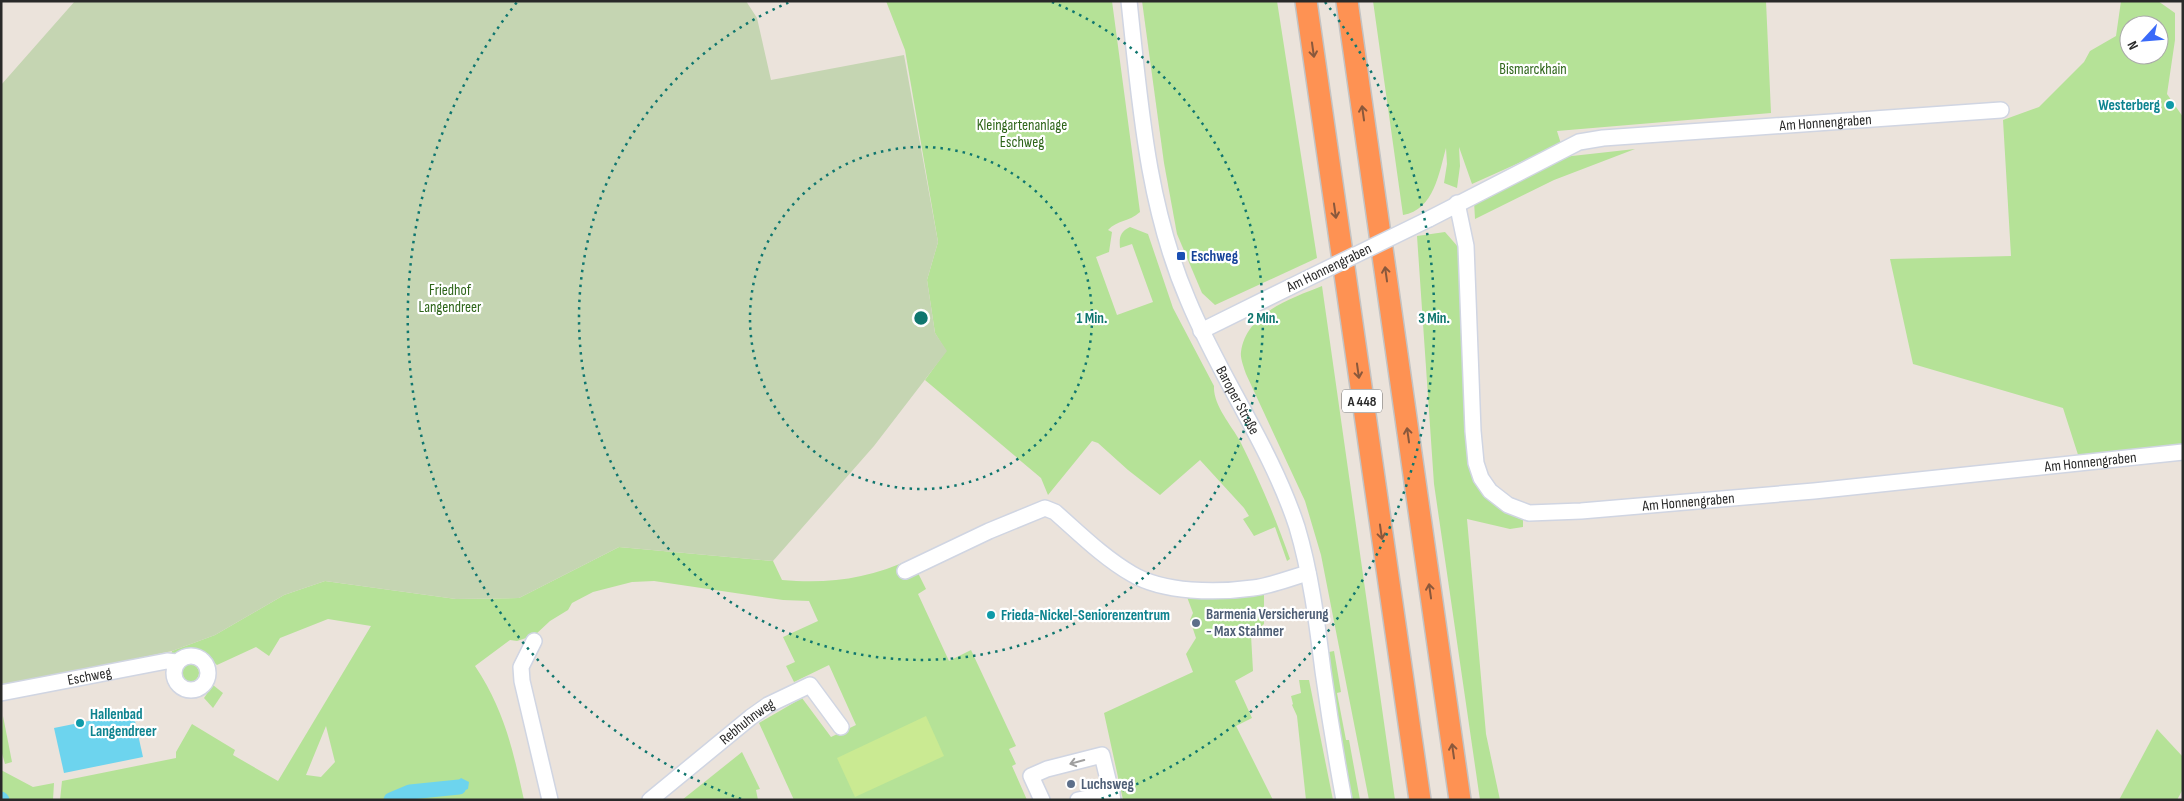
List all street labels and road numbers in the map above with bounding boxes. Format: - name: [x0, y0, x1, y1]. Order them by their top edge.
- street label: Am Honnengraben: [1778, 110, 1872, 135]
- street label: Am Honnengraben: [1282, 239, 1375, 297]
- street label: Baroper Straße: [1212, 363, 1264, 438]
- road number: A 448: [1342, 390, 1382, 412]
- street label: Am Honnengraben: [2042, 447, 2137, 476]
- street label: Am Honnengraben: [1641, 488, 1735, 515]
- street label: Eschweg: [66, 662, 113, 689]
- street label: Rebhuhnweg: [715, 694, 777, 749]

